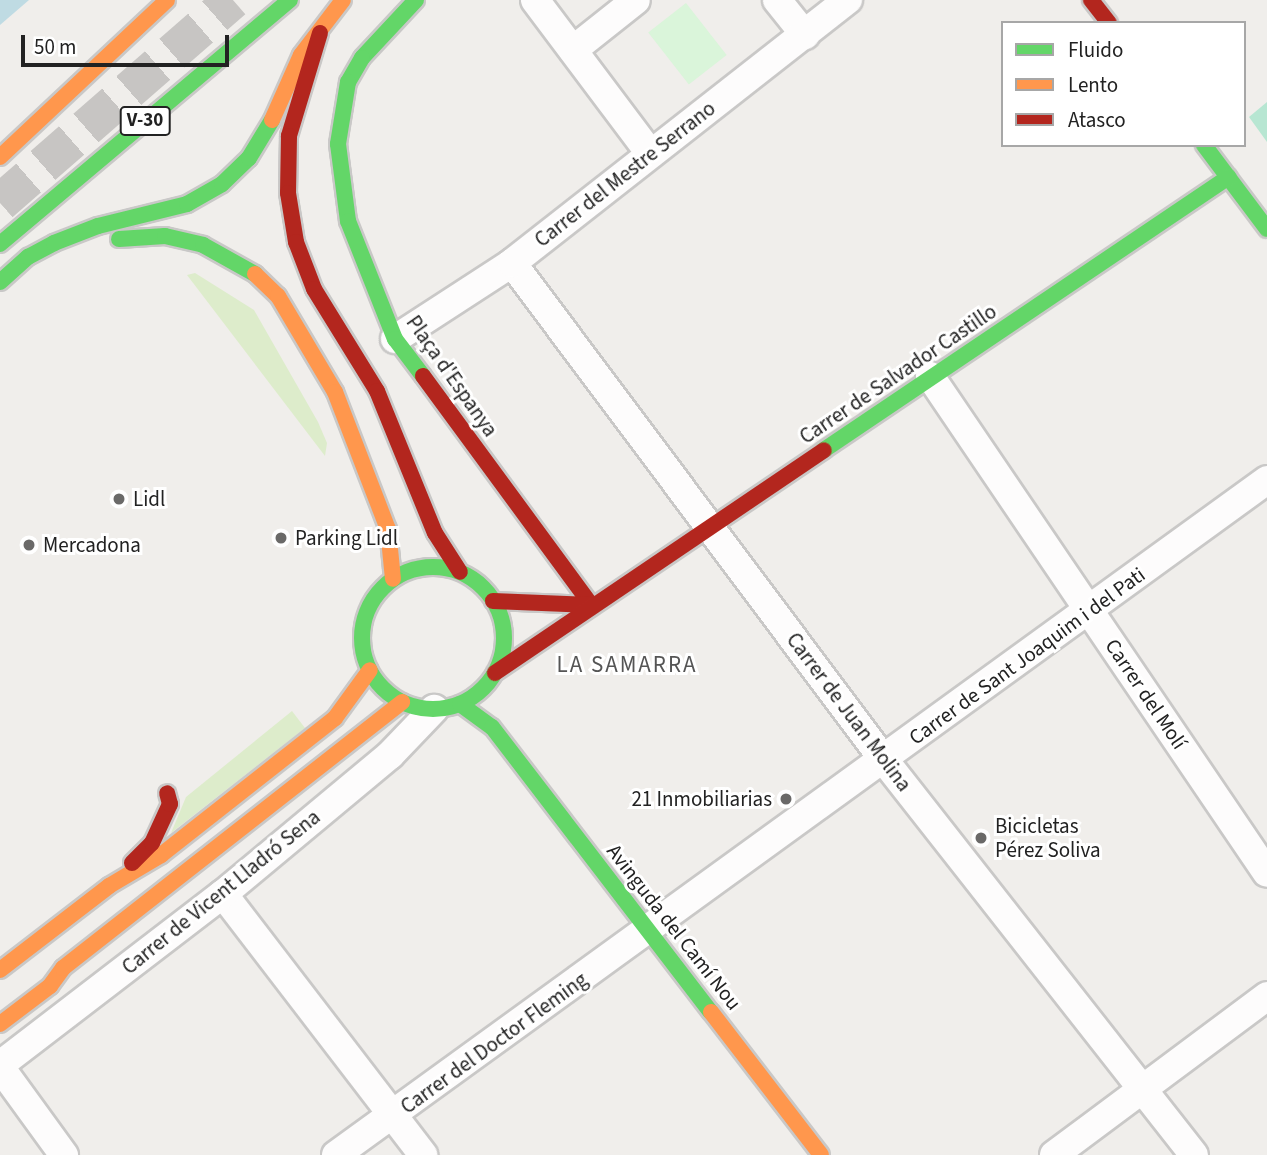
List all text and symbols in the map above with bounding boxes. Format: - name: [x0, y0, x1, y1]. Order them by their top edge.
- scale bar: [24, 21, 233, 65]
- legend: [1001, 21, 1246, 147]
- text: 50 m: [34, 32, 76, 62]
- text: Fluido: [1068, 35, 1123, 65]
- text: Lento: [1068, 70, 1118, 100]
- street label: Carrer del Mestre Serrano: [530, 96, 720, 252]
- road number: V-30: [119, 105, 171, 136]
- text: Atasco: [1068, 105, 1126, 135]
- street label: Carrer de Salvador Castillo: [795, 299, 1001, 449]
- street label: Plaça d'Espanya: [401, 311, 503, 441]
- place label: Lidl: [133, 486, 165, 512]
- marker: Lidl: [111, 491, 127, 507]
- place label: Parking Lidl: [295, 525, 398, 551]
- marker: Parking Lidl: [273, 530, 289, 546]
- place label: Mercadona: [43, 532, 141, 558]
- marker: Mercadona: [21, 537, 37, 553]
- street label: Carrer de Sant Joaquim i del Pati: [904, 562, 1150, 750]
- street label: Carrer de Juan Molina: [781, 628, 917, 796]
- street label: Carrer del Molí: [1100, 634, 1192, 754]
- district label: LA SAMARRA: [558, 651, 696, 679]
- place label: 21 Inmobiliarias: [631, 786, 772, 812]
- marker: 21 Inmobiliarias: [778, 791, 794, 807]
- street label: Carrer de Vicent Lladró Sena: [117, 804, 325, 980]
- place label: Bicicletas Pérez Soliva: [995, 813, 1101, 863]
- marker: Bicicletas Pérez Soliva: [973, 830, 989, 846]
- street label: Avinguda del Camí Nou: [601, 839, 747, 1015]
- street label: Carrer del Doctor Fleming: [396, 967, 592, 1119]

